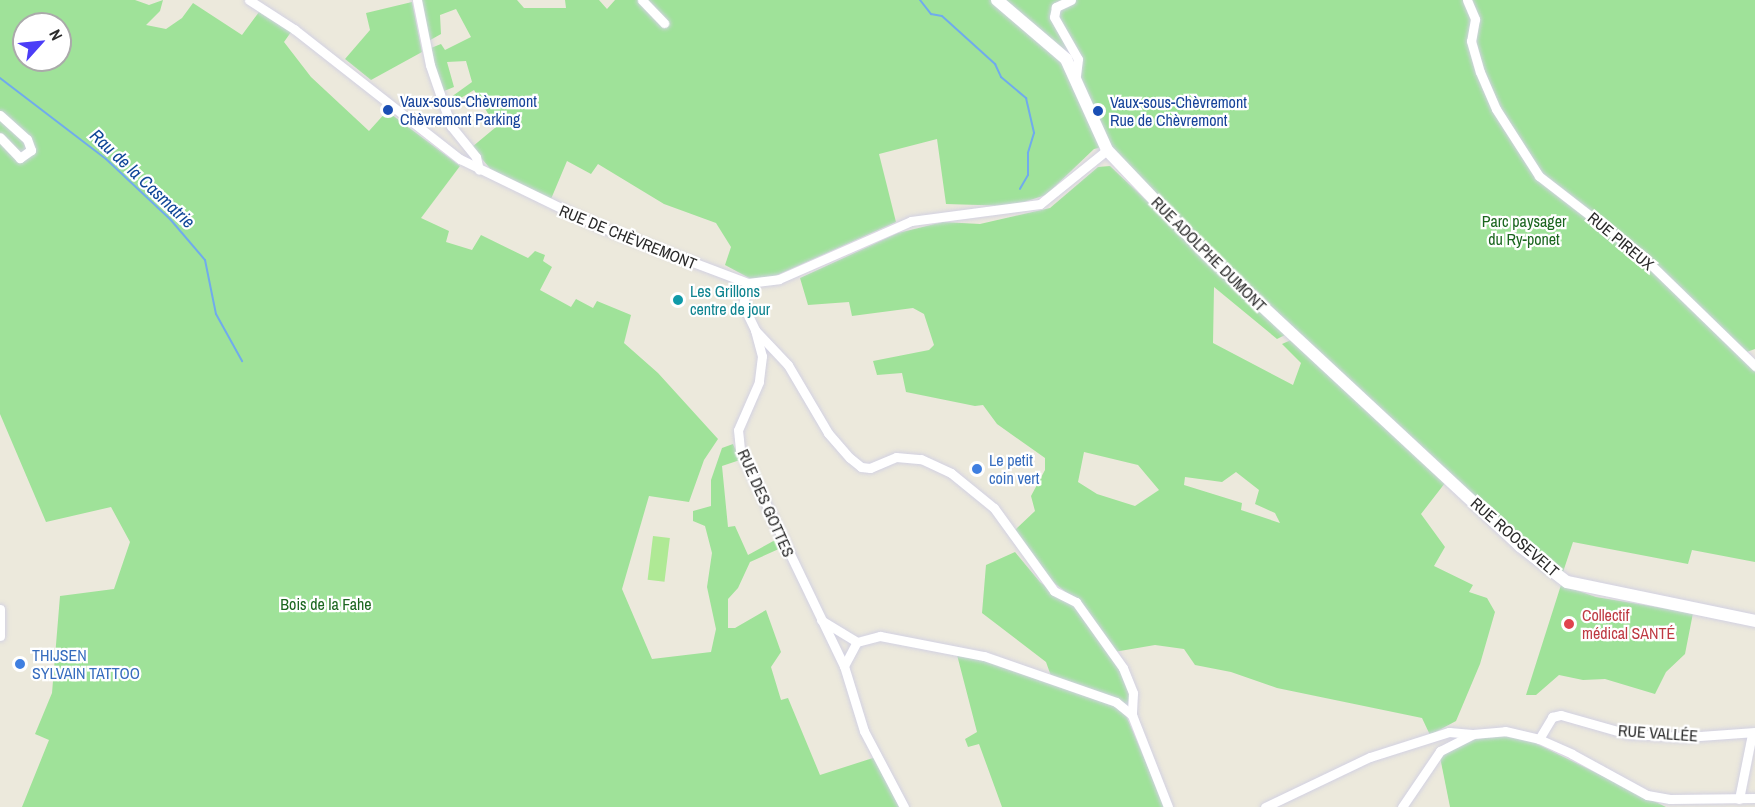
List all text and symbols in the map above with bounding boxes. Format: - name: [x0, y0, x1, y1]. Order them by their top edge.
- north arrow: [12, 12, 72, 72]
- text: N: [44, 26, 68, 44]
- place label: Vaux-sous-Chèvremont Chèvremont Parking: [400, 91, 537, 129]
- place label: Vaux-sous-Chèvremont Rue de Chèvremont: [1110, 92, 1247, 130]
- marker: Vaux-sous-Chèvremont Chèvremont Parking: [381, 103, 395, 117]
- marker: Vaux-sous-Chèvremont Rue de Chèvremont: [1091, 104, 1105, 118]
- water label: Rau de la Casmatrie: [85, 125, 199, 233]
- street label: RUE ADOLPHE DUMONT: [1147, 192, 1271, 316]
- street label: RUE DE CHÈVREMONT: [556, 201, 700, 273]
- street label: RUE PIREUX: [1584, 208, 1658, 274]
- park label: Parc paysager du Ry-ponet: [1482, 211, 1566, 249]
- place label: Les Grillons centre de jour: [690, 281, 770, 319]
- marker: Les Grillons centre de jour: [671, 293, 685, 307]
- street label: RUE DES GOTTES: [734, 446, 798, 560]
- place label: Le petit coin vert: [989, 450, 1039, 488]
- marker: Le petit coin vert: [970, 462, 984, 476]
- street label: RUE ROOSEVELT: [1467, 493, 1563, 581]
- park label: Bois de la Fahe: [280, 594, 372, 614]
- place label: Collectif médical SANTÉ: [1582, 605, 1675, 643]
- marker: Collectif médical SANTÉ: [1560, 615, 1578, 633]
- place label: THIJSEN SYLVAIN TATTOO: [32, 645, 140, 683]
- marker: THIJSEN SYLVAIN TATTOO: [13, 657, 27, 671]
- street label: RUE VALLÉE: [1617, 721, 1699, 745]

